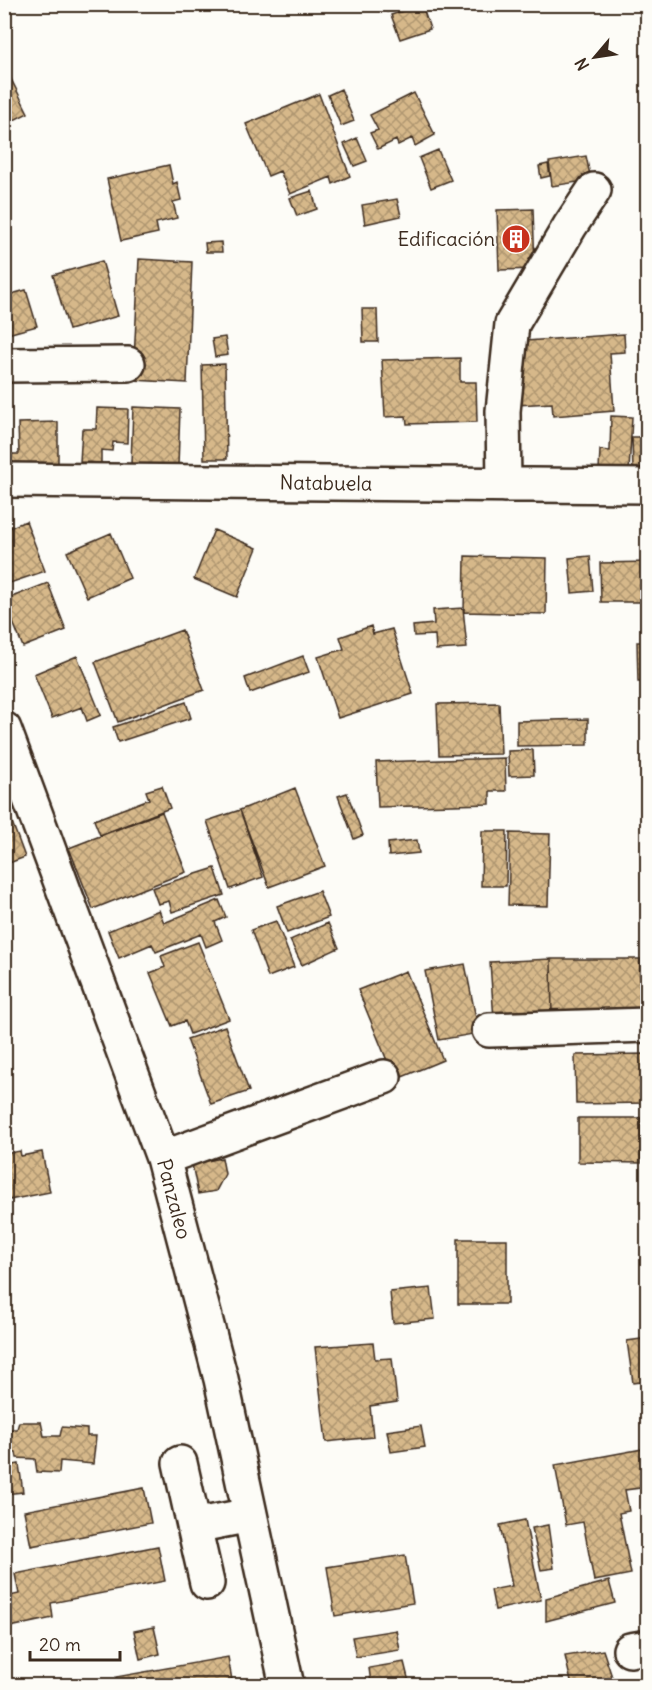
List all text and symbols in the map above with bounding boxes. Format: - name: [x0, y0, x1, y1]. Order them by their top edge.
- north arrow: [565, 27, 625, 87]
- text: N: [570, 55, 593, 74]
- building icon: Edificación: [500, 223, 532, 255]
- place label: Edificación: [397, 226, 495, 251]
- street label: Natabuela: [280, 469, 372, 496]
- street label: Panzaleo: [152, 1156, 197, 1242]
- scale bar: [30, 1624, 120, 1662]
- text: 20 m: [39, 1633, 81, 1656]

